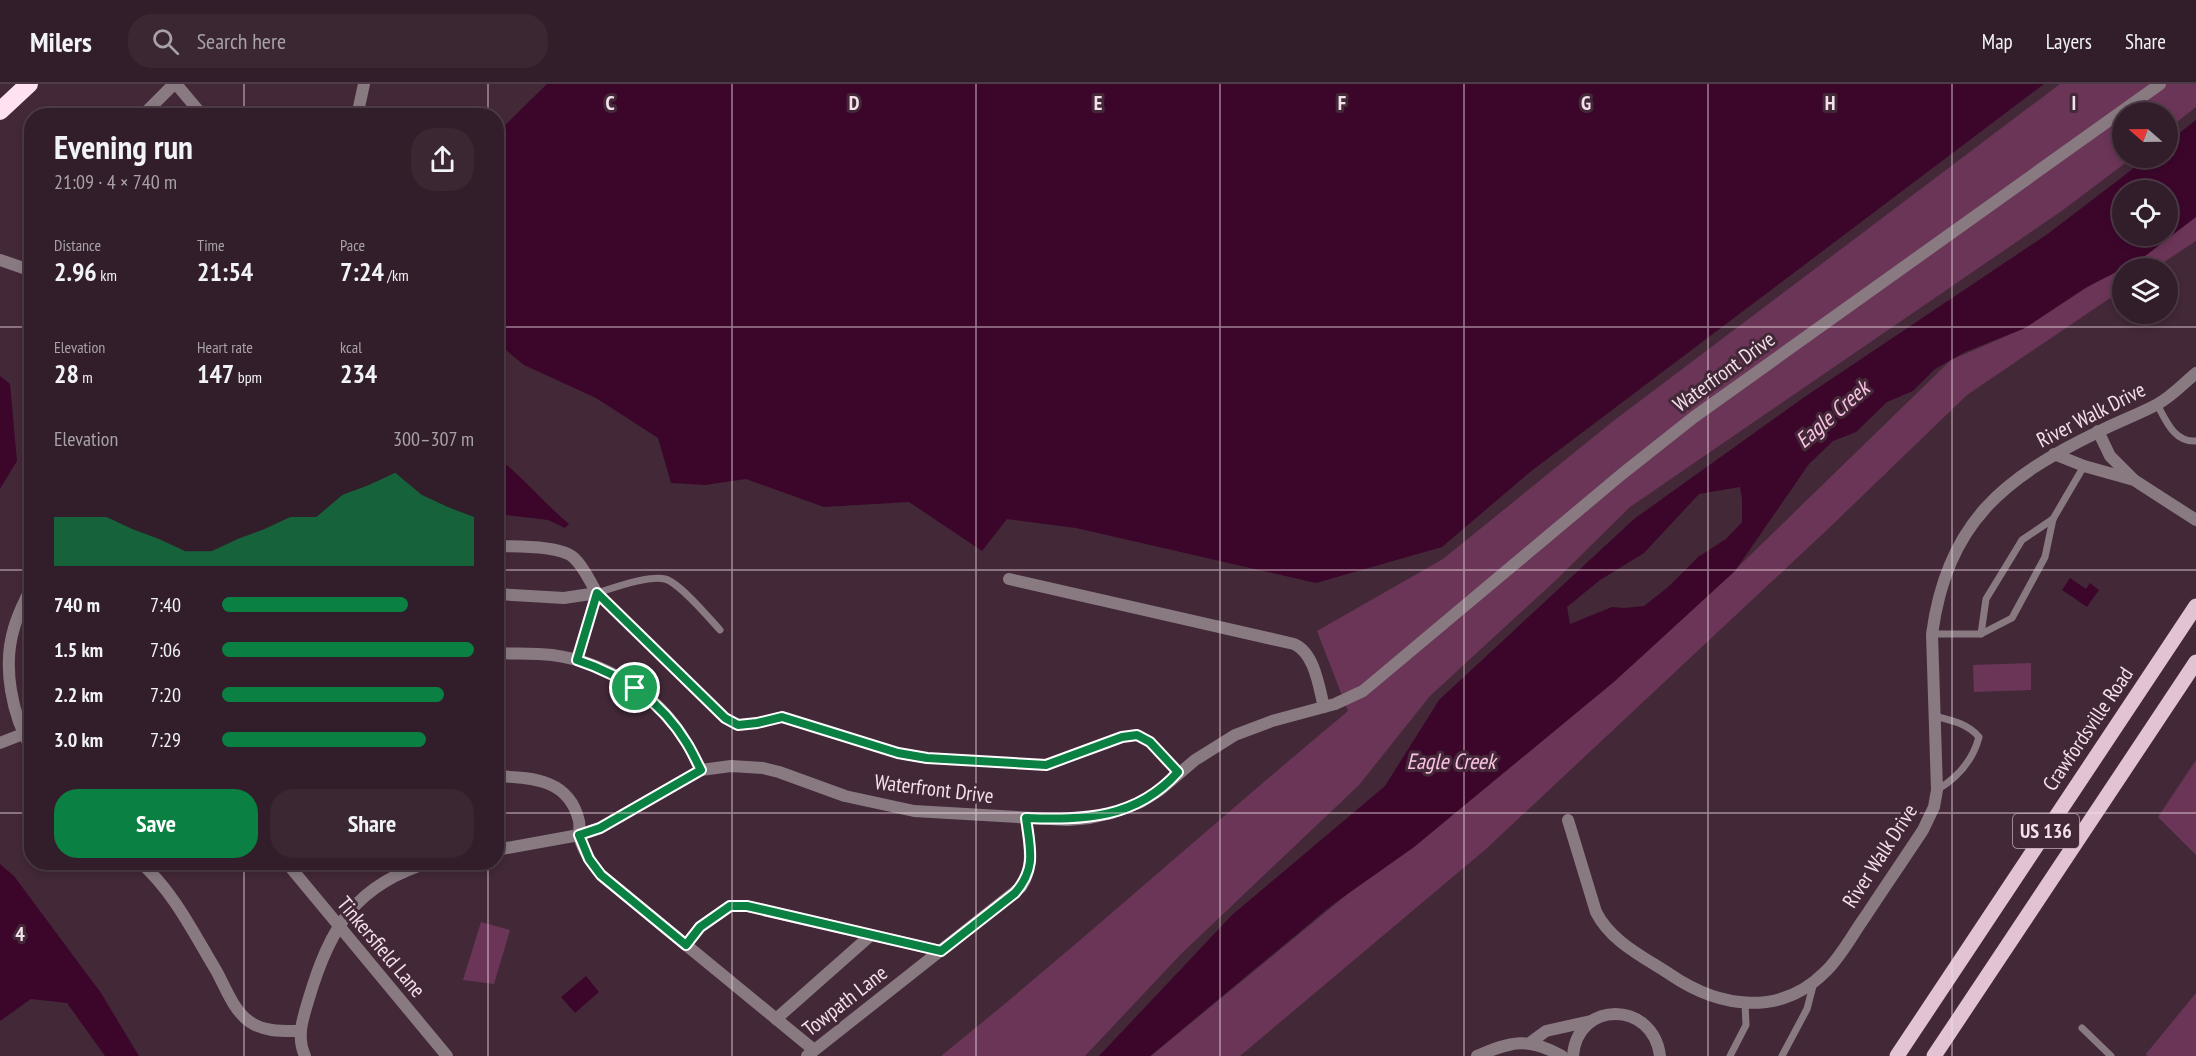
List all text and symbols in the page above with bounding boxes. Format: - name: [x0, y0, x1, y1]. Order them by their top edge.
- search box: [128, 14, 548, 68]
- text: Milers: [30, 23, 92, 60]
- icon: search: [149, 25, 182, 58]
- text: Search here: [197, 27, 286, 55]
- text: Map: [1982, 28, 2013, 55]
- text: Layers: [2046, 28, 2092, 55]
- text: Share: [2125, 28, 2166, 55]
- text: C: [605, 90, 615, 116]
- text: D: [849, 90, 860, 116]
- text: E: [1094, 90, 1102, 116]
- text: F: [1338, 90, 1346, 116]
- text: G: [1581, 90, 1591, 116]
- text: H: [1825, 90, 1835, 116]
- text: I: [2072, 90, 2076, 116]
- north arrow: [2112, 102, 2178, 168]
- map controls: [2112, 102, 2178, 324]
- text: Evening run: [54, 125, 193, 168]
- button: share: [411, 128, 474, 191]
- text: 21:09 · 4 × 740 m: [54, 169, 177, 195]
- button: locate: [2112, 180, 2178, 246]
- text: Distance: [54, 235, 101, 255]
- text: Time: [197, 235, 225, 255]
- text: Pace: [340, 235, 365, 255]
- text: 2.96: [54, 255, 97, 288]
- text: 21:54: [197, 255, 253, 288]
- text: 7:24: [340, 255, 384, 288]
- button: layers: [2112, 258, 2178, 324]
- text: km: [97, 265, 117, 285]
- text: /km: [384, 265, 409, 285]
- street label: Waterfront Drive: [1667, 326, 1780, 418]
- text: Elevation: [54, 337, 105, 357]
- text: Heart rate: [197, 337, 253, 357]
- text: kcal: [340, 337, 362, 357]
- text: 28: [54, 357, 79, 390]
- text: 147: [197, 357, 234, 390]
- text: 234: [340, 357, 377, 390]
- text: m: [79, 367, 93, 387]
- text: bpm: [234, 367, 262, 387]
- water label: Eagle Creek: [1789, 373, 1877, 454]
- street label: River Walk Drive: [2032, 376, 2150, 453]
- text: Elevation: [54, 426, 118, 452]
- text: 300–307 m: [393, 426, 474, 452]
- text: 740 m: [54, 592, 100, 618]
- text: 7:40: [150, 592, 181, 618]
- text: 1.5 km: [54, 637, 103, 663]
- text: 7:06: [150, 637, 181, 663]
- pin: [609, 662, 660, 713]
- street label: Crawfordsville Road: [2036, 662, 2139, 796]
- icon: arrive: [618, 671, 651, 704]
- text: 2.2 km: [54, 682, 103, 708]
- text: 7:20: [150, 682, 181, 708]
- text: 3.0 km: [54, 727, 103, 753]
- text: 7:29: [150, 727, 181, 753]
- water label: Eagle Creek: [1407, 747, 1498, 775]
- street label: Waterfront Drive: [873, 768, 995, 809]
- button: Save: [54, 789, 258, 858]
- button: Share: [270, 789, 474, 858]
- street label: River Walk Drive: [1836, 799, 1923, 913]
- road number: US 136: [2013, 814, 2079, 848]
- street label: Tinkersfield Lane: [331, 891, 431, 1003]
- text: 4: [15, 921, 25, 947]
- street label: Towpath Lane: [797, 959, 892, 1042]

